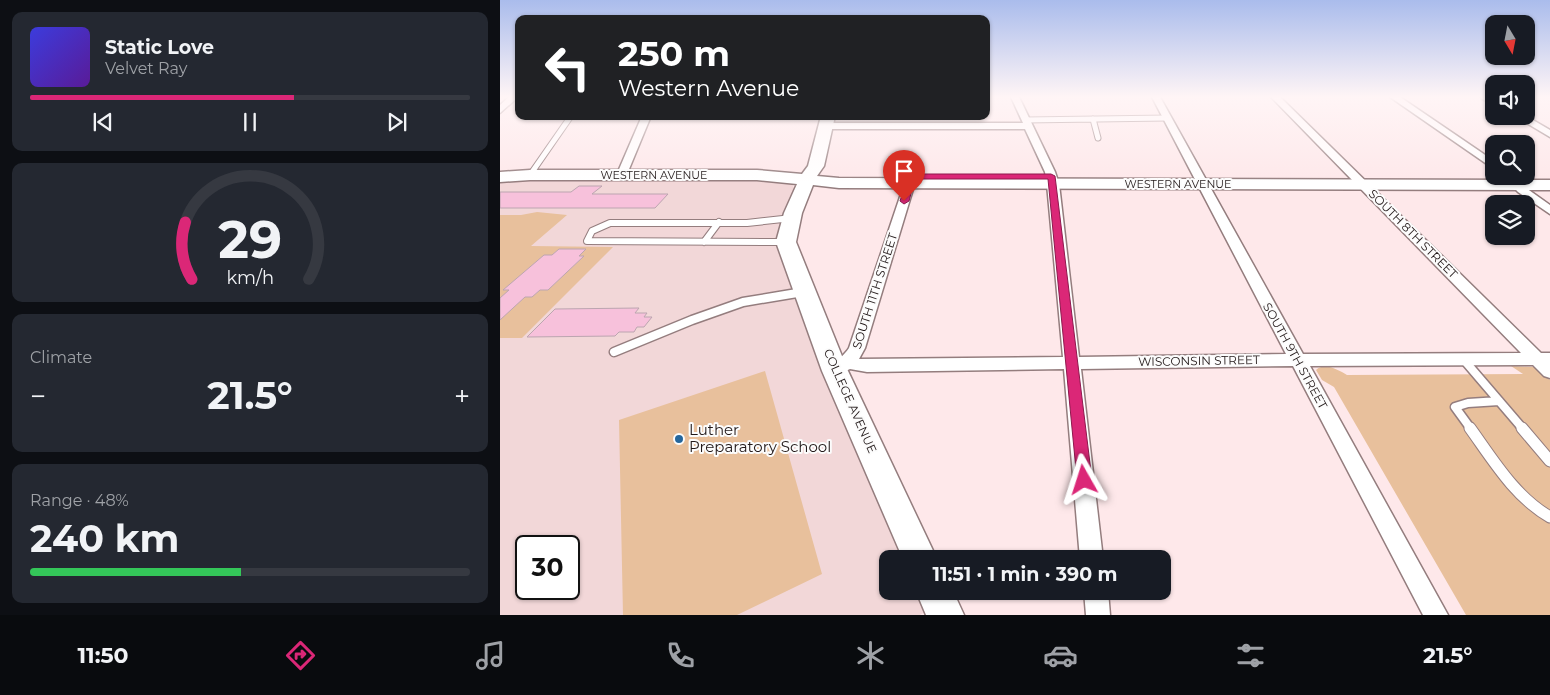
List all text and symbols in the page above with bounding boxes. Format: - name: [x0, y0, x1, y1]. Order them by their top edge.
- north arrow: [1485, 15, 1535, 65]
- map controls: [1485, 15, 1535, 245]
- text: 250 m: [618, 32, 730, 75]
- icon: left: [535, 35, 600, 100]
- text: Static Love: [105, 36, 214, 59]
- text: Velvet Ray: [105, 59, 187, 78]
- text: Western Avenue: [618, 75, 799, 102]
- button: sound: [1485, 75, 1535, 125]
- icon: previous: [89, 108, 117, 136]
- icon: pause: [236, 108, 264, 136]
- icon: next: [383, 108, 411, 136]
- button: search: [1485, 135, 1535, 185]
- pin: [883, 150, 925, 201]
- icon: arrive: [890, 157, 918, 185]
- street label: WESTERN AVENUE: [601, 168, 707, 182]
- street label: WESTERN AVENUE: [1125, 177, 1231, 191]
- street label: SOUTH 8TH STREET: [1366, 186, 1461, 281]
- button: layers: [1485, 195, 1535, 245]
- text: 29: [218, 208, 282, 271]
- street label: SOUTH 11TH STREET: [849, 231, 900, 351]
- text: km/h: [226, 267, 274, 288]
- street label: SOUTH 9TH STREET: [1260, 300, 1331, 412]
- street label: COLLEGE AVENUE: [821, 346, 880, 455]
- text: Climate: [30, 348, 92, 367]
- street label: WISCONSIN STREET: [1138, 352, 1260, 369]
- text: 21.5°: [207, 372, 293, 419]
- text: −: [30, 379, 46, 413]
- text: +: [454, 379, 470, 413]
- place label: Luther Preparatory School: [689, 420, 831, 456]
- marker: Luther Preparatory School: [673, 433, 685, 445]
- position arrow: [1057, 453, 1109, 505]
- text: Range · 48%: [30, 491, 129, 510]
- text: 240 km: [30, 515, 179, 562]
- speed limit sign: 30: [515, 535, 580, 600]
- text: 11:51 · 1 min · 390 m: [933, 563, 1117, 586]
- icon: directions: [283, 638, 318, 673]
- icon: music: [473, 638, 508, 673]
- icon: phone: [663, 638, 698, 673]
- icon: climate: [853, 638, 888, 673]
- icon: car: [1043, 638, 1078, 673]
- icon: filters: [1233, 638, 1268, 673]
- text: 11:50: [77, 642, 129, 669]
- text: 21.5°: [1423, 642, 1472, 669]

